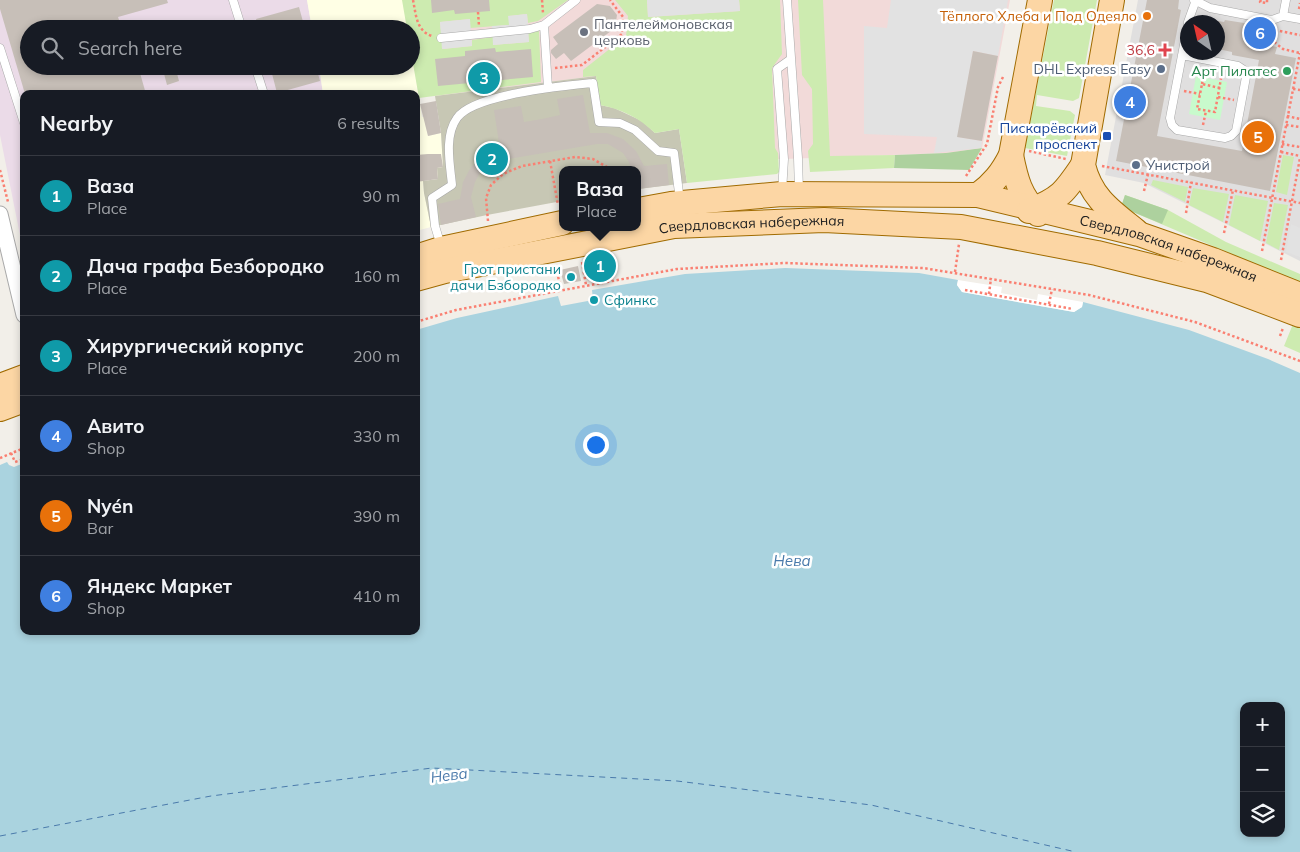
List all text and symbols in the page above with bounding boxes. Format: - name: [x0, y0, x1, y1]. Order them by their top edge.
- place label: Тёплого Хлеба и Под Одеяло: [940, 7, 1137, 25]
- marker: Тёплого Хлеба и Под Одеяло: [1141, 10, 1153, 22]
- pin: 6: [1244, 14, 1276, 52]
- place label: Пантелеймоновская церковь: [594, 15, 733, 49]
- north arrow: [1180, 15, 1225, 60]
- search box: [20, 20, 420, 75]
- marker: Пантелеймоновская церковь: [578, 26, 590, 38]
- icon: search: [38, 34, 66, 62]
- text: Search here: [78, 36, 182, 60]
- place label: 36,6: [1127, 41, 1155, 59]
- marker: 36,6: [1159, 44, 1171, 56]
- pin: 3: [468, 59, 500, 97]
- place label: DHL Express Easy: [1033, 60, 1152, 78]
- place label: Арт Пилатес: [1191, 62, 1277, 80]
- marker: DHL Express Easy: [1155, 63, 1167, 75]
- marker: Арт Пилатес: [1281, 65, 1293, 77]
- pin: 4: [1114, 83, 1146, 121]
- text: Nearby: [40, 110, 113, 136]
- text: 6 results: [337, 113, 400, 133]
- pin: 5: [1242, 118, 1274, 156]
- place label: Пискарёвский проспект: [999, 119, 1098, 153]
- marker: Пискарёвский проспект: [1101, 130, 1113, 142]
- pin: 2: [476, 140, 508, 178]
- place label: Унистрой: [1145, 156, 1210, 174]
- marker: Унистрой: [1130, 159, 1142, 171]
- popup: [559, 166, 641, 231]
- text: Ваза: [87, 174, 134, 198]
- text: Ваза: [576, 177, 624, 201]
- text: 1: [51, 186, 61, 206]
- text: 90 m: [363, 186, 400, 206]
- text: Place: [87, 198, 127, 218]
- text: Place: [576, 201, 617, 221]
- street label: Свердловская набережная: [657, 211, 845, 238]
- street label: Свердловская набережная: [1078, 211, 1260, 286]
- pin: 1: [584, 247, 616, 285]
- text: Дача графа Безбородко: [87, 254, 324, 278]
- place label: Грот пристани дачи Бзбородко: [450, 260, 561, 294]
- text: 2: [51, 266, 61, 286]
- text: 160 m: [353, 266, 400, 286]
- marker: Грот пристани дачи Бзбородко: [565, 271, 577, 283]
- text: Place: [87, 278, 127, 298]
- place label: Сфинкс: [604, 291, 656, 309]
- marker: Сфинкс: [588, 294, 600, 306]
- text: Хирургический корпус: [87, 334, 304, 358]
- text: 3: [51, 346, 61, 366]
- text: 200 m: [353, 346, 400, 366]
- text: Place: [87, 358, 127, 378]
- text: Авито: [87, 414, 145, 438]
- text: 4: [51, 426, 61, 446]
- text: 330 m: [353, 426, 400, 446]
- your location: [583, 432, 609, 458]
- text: Shop: [87, 438, 125, 458]
- text: Nyén: [87, 494, 133, 518]
- text: 5: [51, 506, 61, 526]
- text: 390 m: [353, 506, 400, 526]
- text: Bar: [87, 518, 113, 538]
- water label: Нева: [773, 551, 811, 570]
- text: Яндекс Маркет: [87, 574, 232, 598]
- text: 6: [51, 586, 61, 606]
- text: 410 m: [353, 586, 400, 606]
- text: Shop: [87, 598, 125, 618]
- map controls: [1240, 702, 1285, 837]
- button: +: [1240, 702, 1285, 747]
- button: −: [1240, 747, 1285, 792]
- water label: Нева: [429, 763, 469, 787]
- button: layers: [1240, 792, 1285, 837]

